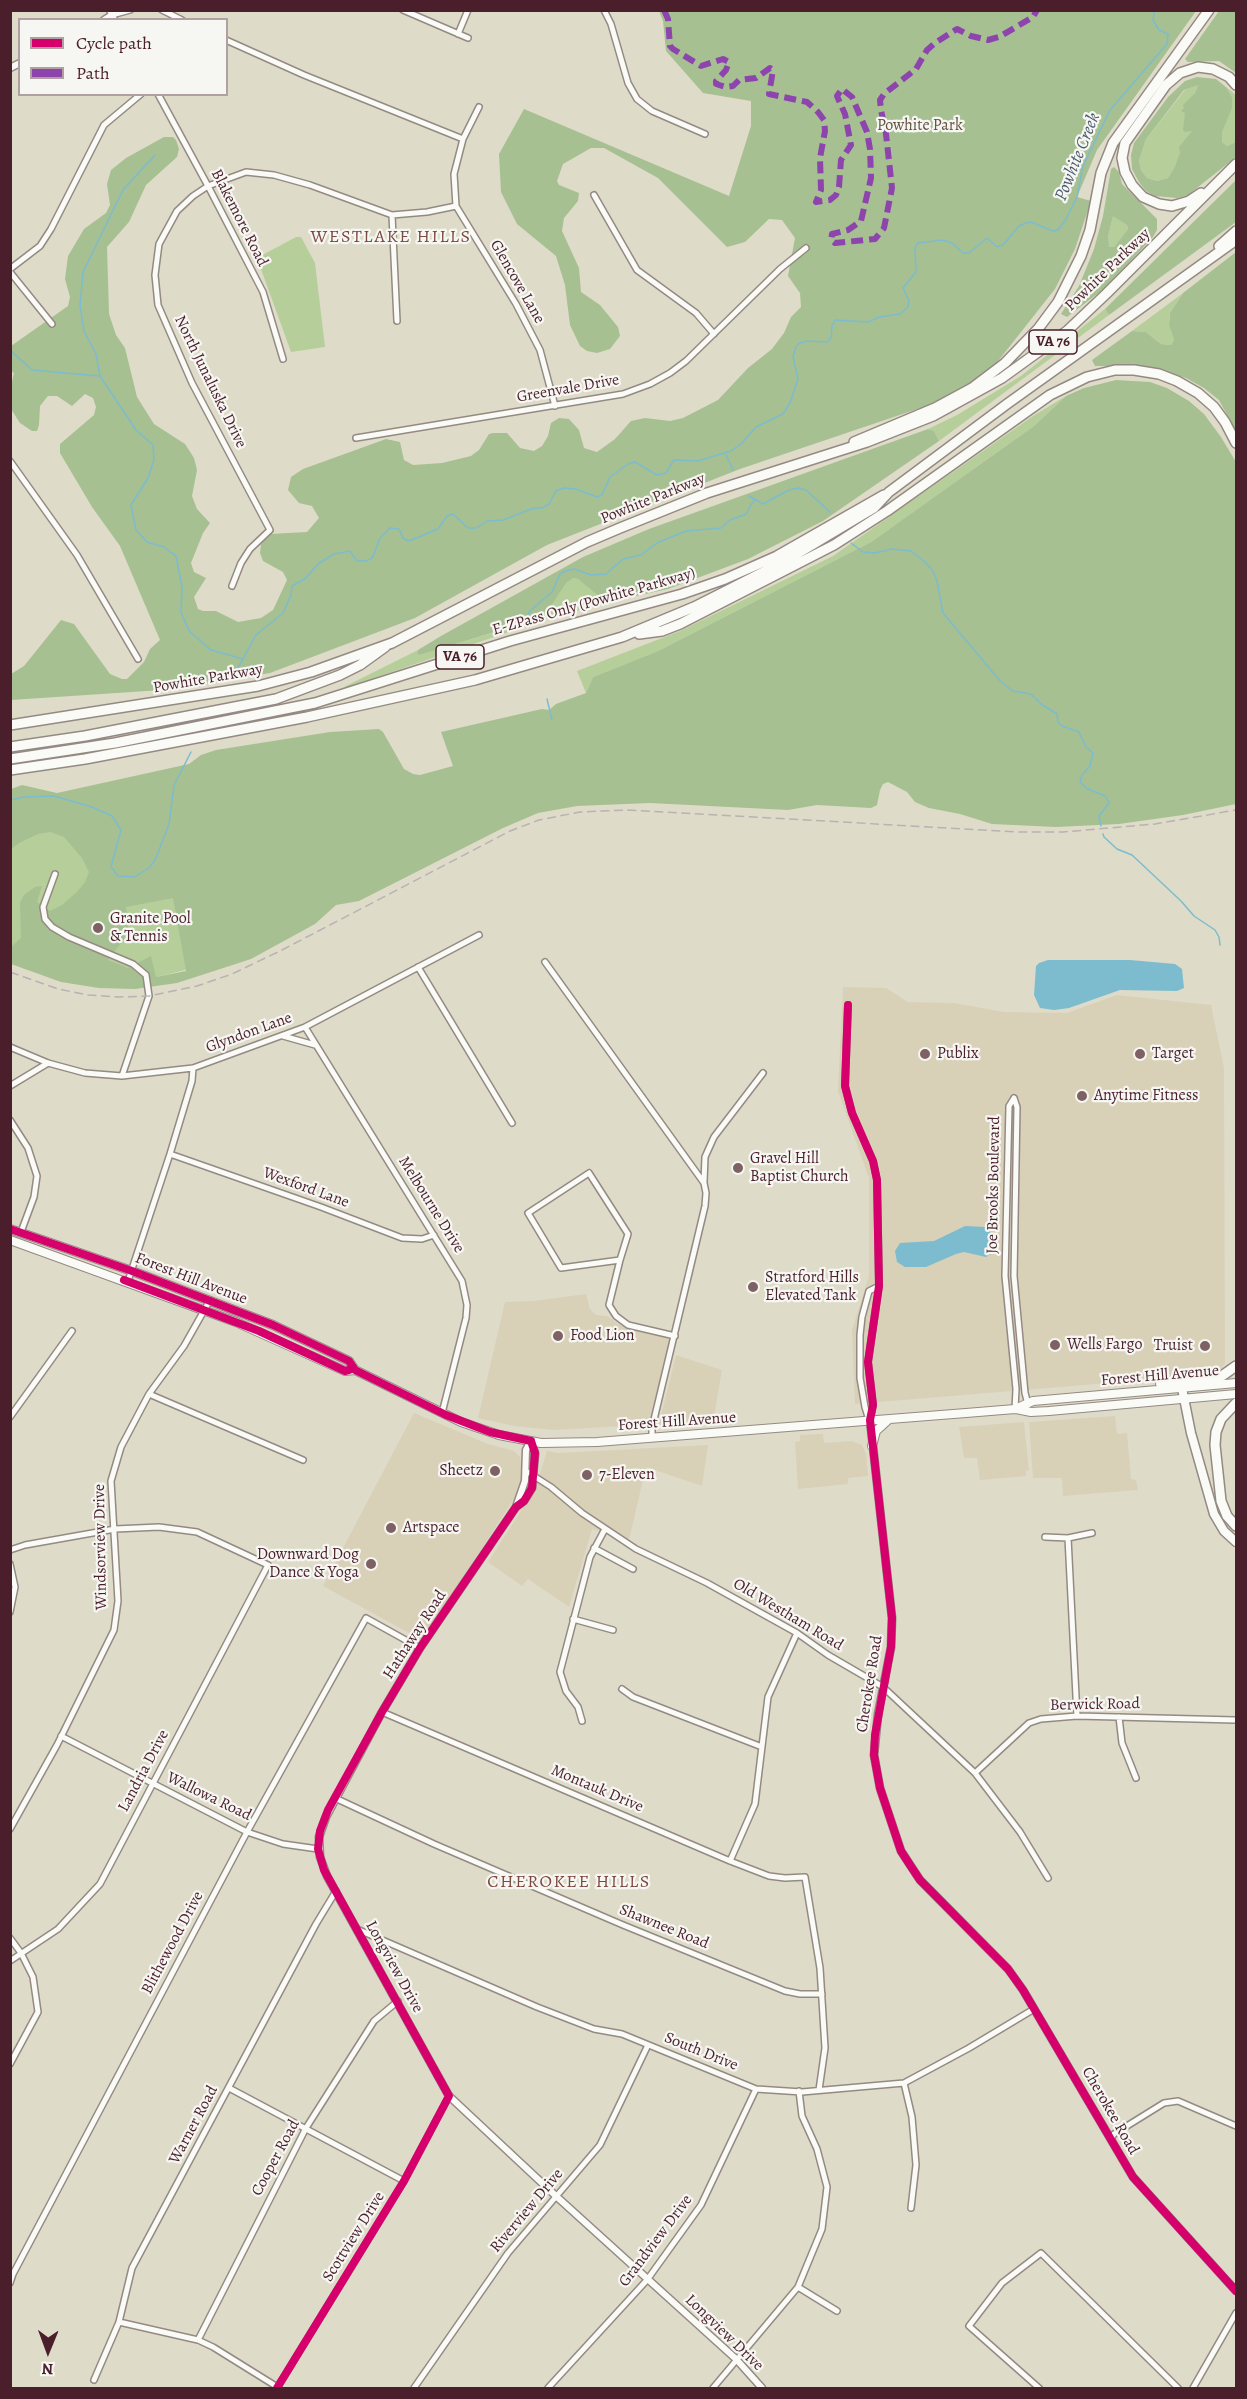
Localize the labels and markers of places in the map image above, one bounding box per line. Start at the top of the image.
place label: Granite Pool & Tennis [110,909,191,947]
marker: Granite Pool & Tennis [91,921,105,935]
place label: Publix [937,1044,979,1064]
place label: Target [1152,1044,1194,1064]
marker: Publix [918,1047,932,1061]
marker: Target [1133,1047,1147,1061]
place label: Anytime Fitness [1094,1086,1199,1106]
marker: Anytime Fitness [1075,1089,1089,1103]
place label: Gravel Hill Baptist Church [750,1149,849,1187]
marker: Gravel Hill Baptist Church [731,1161,745,1175]
place label: Stratford Hills Elevated Tank [765,1268,859,1306]
marker: Stratford Hills Elevated Tank [746,1280,760,1294]
place label: Food Lion [570,1326,635,1346]
marker: Food Lion [551,1329,565,1343]
place label: Wells Fargo [1067,1335,1142,1355]
place label: Truist [1154,1336,1193,1356]
marker: Wells Fargo [1048,1338,1062,1352]
marker: Truist [1198,1339,1212,1353]
place label: Sheetz [439,1461,483,1481]
marker: Sheetz [488,1464,502,1478]
place label: 7-Eleven [599,1465,655,1485]
marker: 7-Eleven [580,1468,594,1482]
place label: Artspace [403,1518,459,1538]
marker: Artspace [384,1521,398,1535]
place label: Downward Dog Dance & Yoga [257,1545,359,1583]
marker: Downward Dog Dance & Yoga [364,1557,378,1571]

